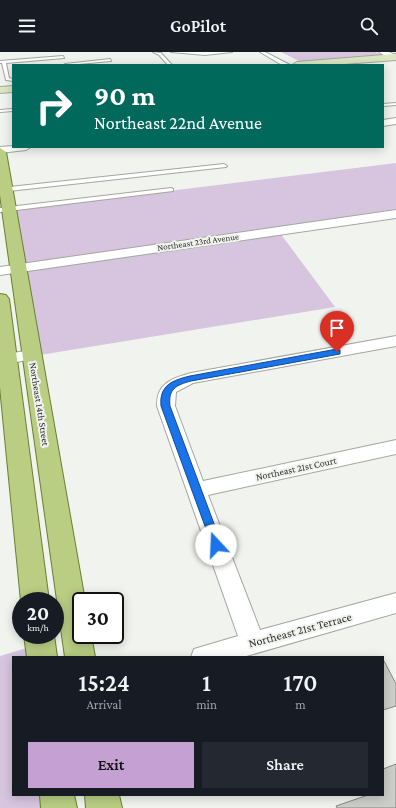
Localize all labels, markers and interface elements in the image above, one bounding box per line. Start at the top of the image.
icon: menu [16,15,38,37]
icon: search [358,15,380,37]
text: GoPilot [170,16,226,36]
icon: right [28,80,80,132]
text: 90 m [94,80,155,111]
text: Northeast 22nd Avenue [94,113,262,133]
street label: Northeast 23rd Avenue [157,231,239,253]
pin [320,311,354,352]
icon: arrive [326,317,348,339]
street label: Northeast 14th Street [27,362,52,447]
street label: Northeast 21st Court [255,454,338,482]
position arrow [195,524,237,566]
speed limit sign: 30 [72,592,124,644]
text: 20 [27,602,49,624]
street label: Northeast 21st Terrace [247,609,353,651]
text: km/h [27,622,49,633]
text: 15:24 [79,669,130,696]
text: 1 [202,669,211,696]
text: 170 [284,669,317,696]
text: Arrival [86,697,122,712]
text: min [196,697,217,712]
text: m [295,697,306,712]
button: Exit [28,742,194,788]
button: Share [202,742,368,788]

